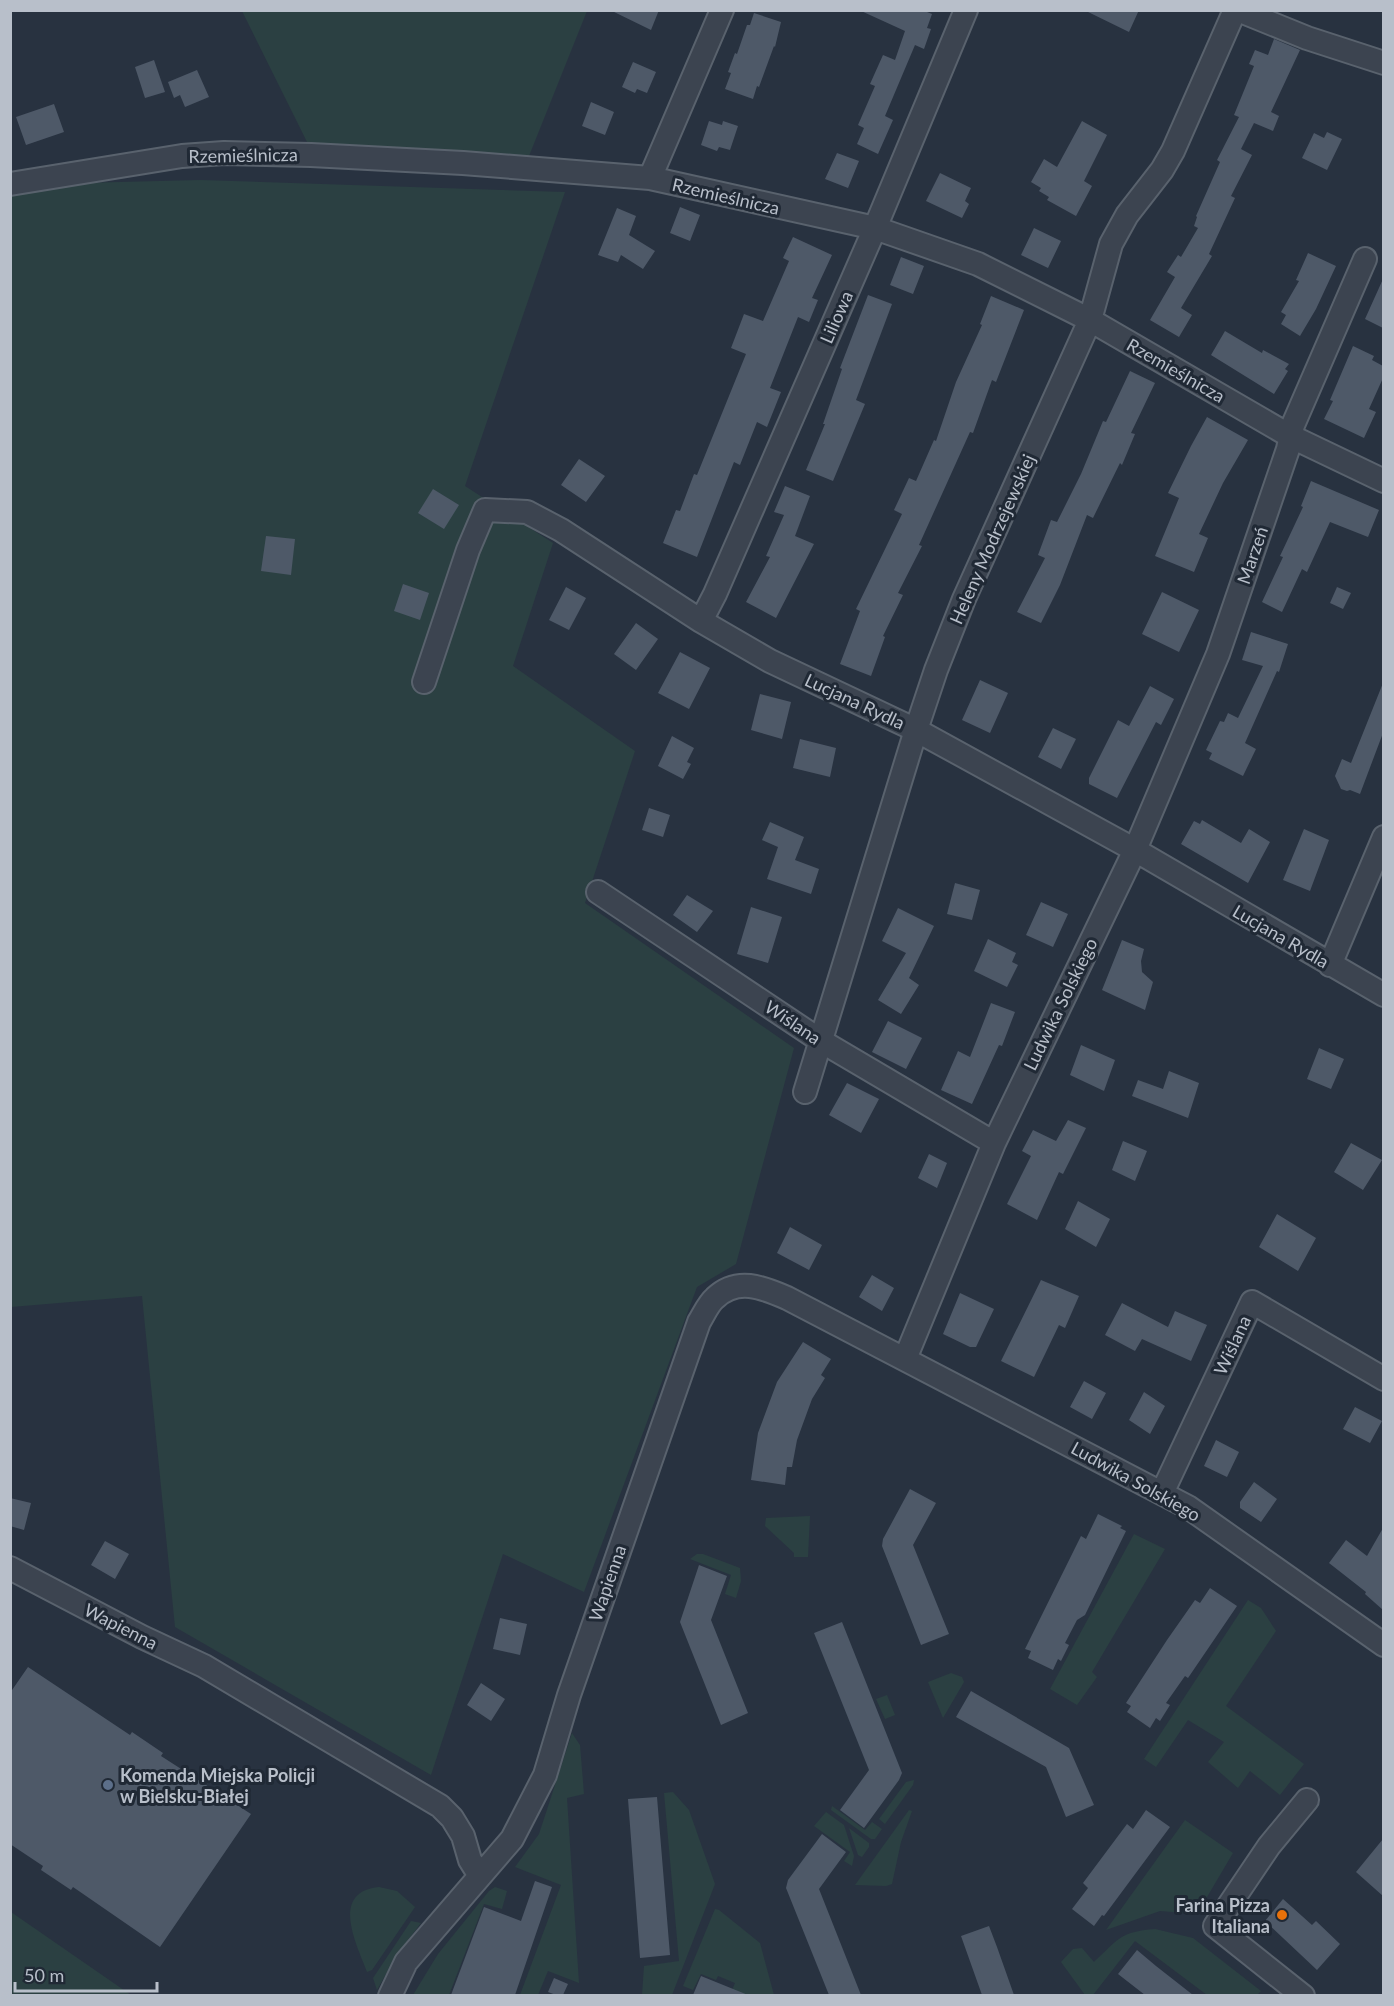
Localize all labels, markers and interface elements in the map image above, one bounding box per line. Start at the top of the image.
street label: Rzemieślnicza [188,143,298,167]
street label: Rzemieślnicza [670,173,782,219]
street label: Liliowa [815,287,857,347]
street label: Rzemieślnicza [1123,333,1229,407]
street label: Heleny Modrzejewskiej [945,451,1039,627]
street label: Marzeń [1232,523,1272,587]
street label: Lucjana Rydla [802,668,908,734]
street label: Lucjana Rydla [1229,900,1333,972]
street label: Ludwika Solskiego [1018,934,1102,1074]
street label: Wiślana [761,995,825,1049]
street label: Wiślana [1209,1312,1255,1378]
street label: Ludwika Solskiego [1068,1436,1204,1526]
street label: Wapienna [584,1542,630,1624]
street label: Wapienna [81,1598,161,1654]
place label: Komenda Miejska Policji w Bielsku-Białej [120,1764,315,1807]
marker: Komenda Miejska Policji w Bielsku-Białej [101,1778,115,1792]
place label: Farina Pizza Italiana [1176,1894,1270,1937]
marker: Farina Pizza Italiana [1275,1908,1289,1922]
scale bar [15,1955,158,1993]
text: 50 m [24,1964,64,1986]

